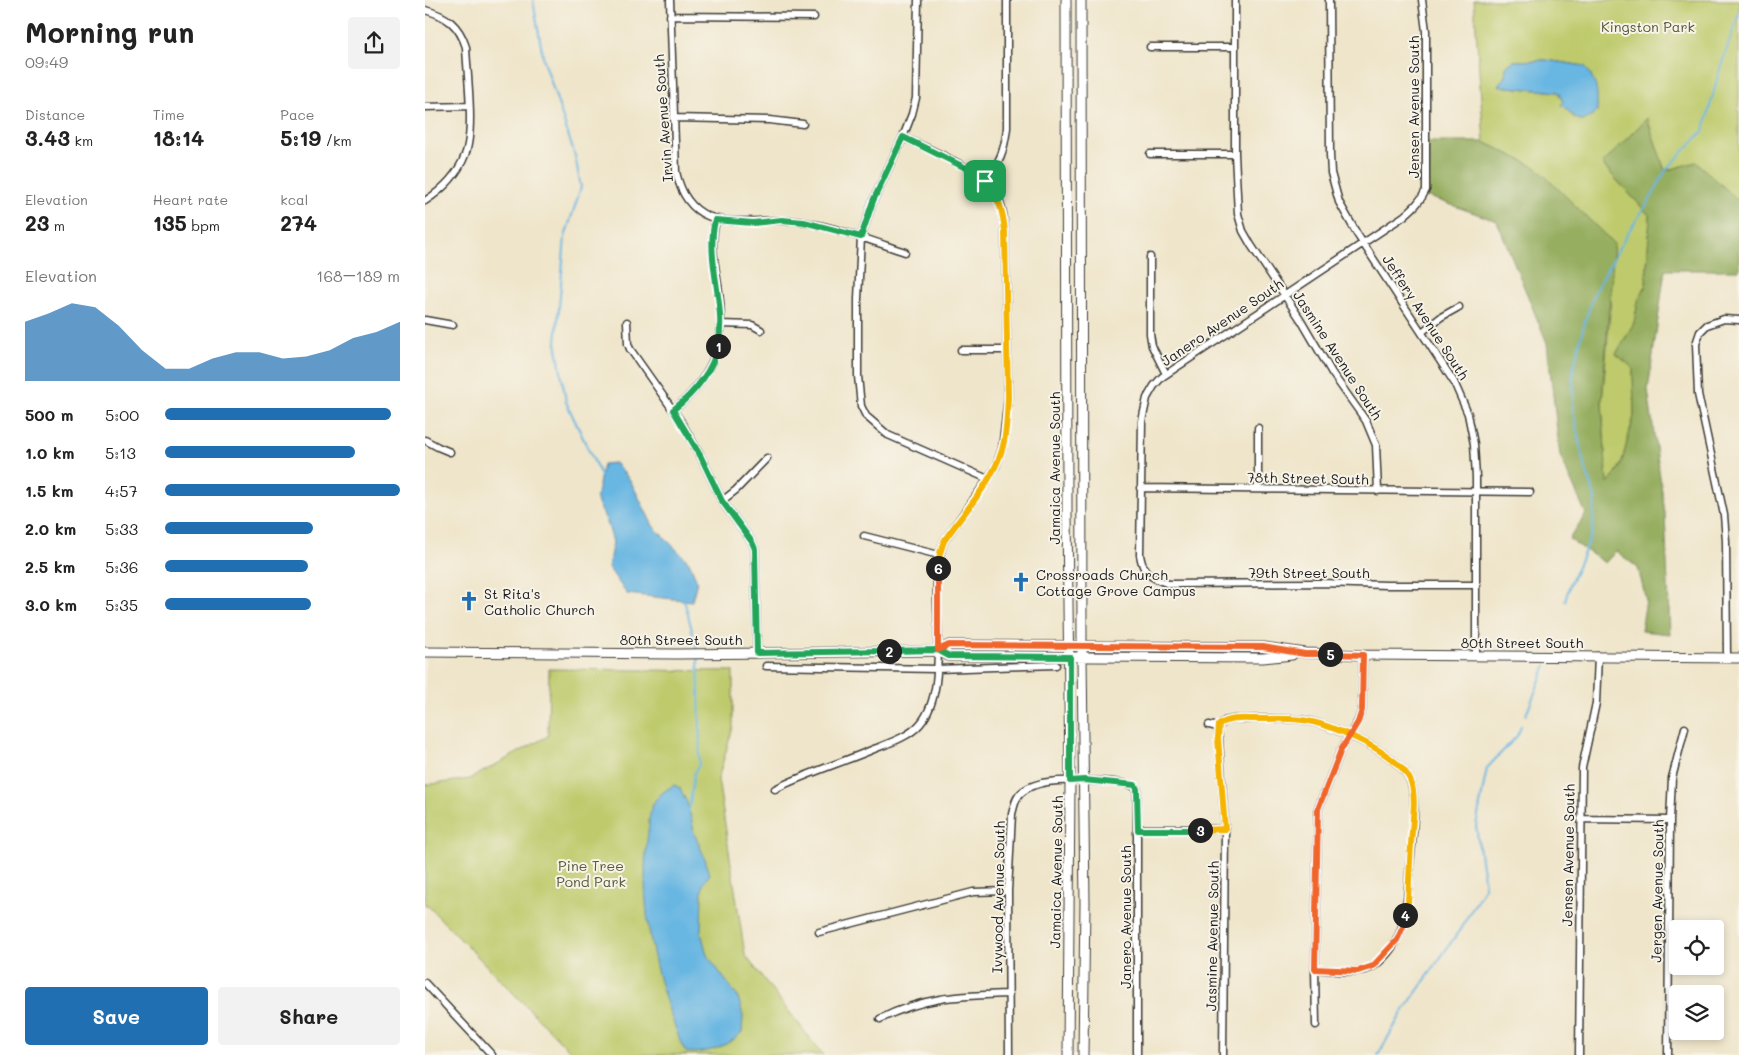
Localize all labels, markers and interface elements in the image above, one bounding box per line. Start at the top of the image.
text: Morning run [25,14,194,50]
button: share [348,17,400,69]
park label: Kingston Park [1601,17,1695,36]
street label: Jensen Avenue South [1404,36,1423,178]
text: 09:49 [25,51,68,72]
street label: Irvin Avenue South [649,53,677,182]
text: Distance [25,105,85,124]
text: Time [153,105,185,124]
text: Pace [280,105,315,124]
text: 3.43 [25,124,70,151]
text: 18:14 [153,124,204,151]
text: 5:19 [280,124,321,151]
text: km [70,131,93,150]
text: /km [321,131,352,150]
pin [964,160,1006,202]
icon: arrive [971,167,999,195]
text: Elevation [25,190,88,209]
text: Heart rate [153,190,228,209]
text: kcal [280,190,308,209]
text: 23 [25,209,49,236]
text: 135 [153,209,187,236]
text: 274 [280,209,317,236]
text: m [49,216,65,235]
text: bpm [187,216,220,235]
street label: Jeffery Avenue South [1378,251,1474,383]
text: Elevation [25,265,97,286]
text: 168–189 m [316,265,400,286]
street label: Janero Avenue South [1157,274,1287,370]
street label: Jasmine Avenue South [1289,287,1387,423]
pin: 1 [705,334,731,358]
text: 1 [715,337,722,356]
street label: Jamaica Avenue South [1045,391,1064,544]
text: 500 m [25,404,73,425]
text: 5:00 [105,404,139,425]
text: 1.0 km [25,442,74,463]
text: 5:13 [105,442,136,463]
street label: 78th Street South [1247,467,1369,489]
text: 1.5 km [25,480,73,501]
text: 4:57 [105,480,138,501]
text: 2.0 km [25,518,76,539]
text: 5:33 [105,518,138,539]
text: 2.5 km [25,556,75,577]
text: 5:36 [105,556,138,577]
pin: 6 [925,556,951,580]
text: 6 [934,559,943,578]
street label: 79th Street South [1248,563,1370,582]
place label: Crossroads Church Cottage Grove Campus [1036,565,1196,600]
church icon: Crossroads Church Cottage Grove Campus [1010,571,1032,593]
place label: St Rita's Catholic Church [484,584,594,619]
church icon: St Rita's Catholic Church [458,590,480,612]
text: 3.0 km [25,594,77,615]
text: 5:35 [105,594,138,615]
street label: 80th Street South [620,630,742,649]
street label: 80th Street South [1461,633,1583,652]
pin: 2 [877,638,901,664]
text: 2 [886,642,893,661]
pin: 5 [1317,642,1343,666]
text: 5 [1326,645,1335,664]
street label: Jensen Avenue South [1557,783,1579,926]
street label: Jamaica Avenue South [1045,795,1067,949]
pin: 3 [1187,818,1213,842]
street label: Jergen Avenue South [1646,819,1668,963]
street label: Ivywood Avenue South [987,821,1009,973]
text: 3 [1196,821,1205,840]
street label: Janero Avenue South [1116,845,1135,989]
park label: Pine Tree Pond Park [556,856,626,891]
street label: Jasmine Avenue South [1201,861,1223,1011]
pin: 4 [1393,902,1417,928]
text: 4 [1401,906,1410,925]
map controls [1669,920,1724,1040]
button: locate [1669,920,1724,975]
button: layers [1669,985,1724,1040]
button: Save [25,987,208,1045]
button: Share [218,987,400,1045]

